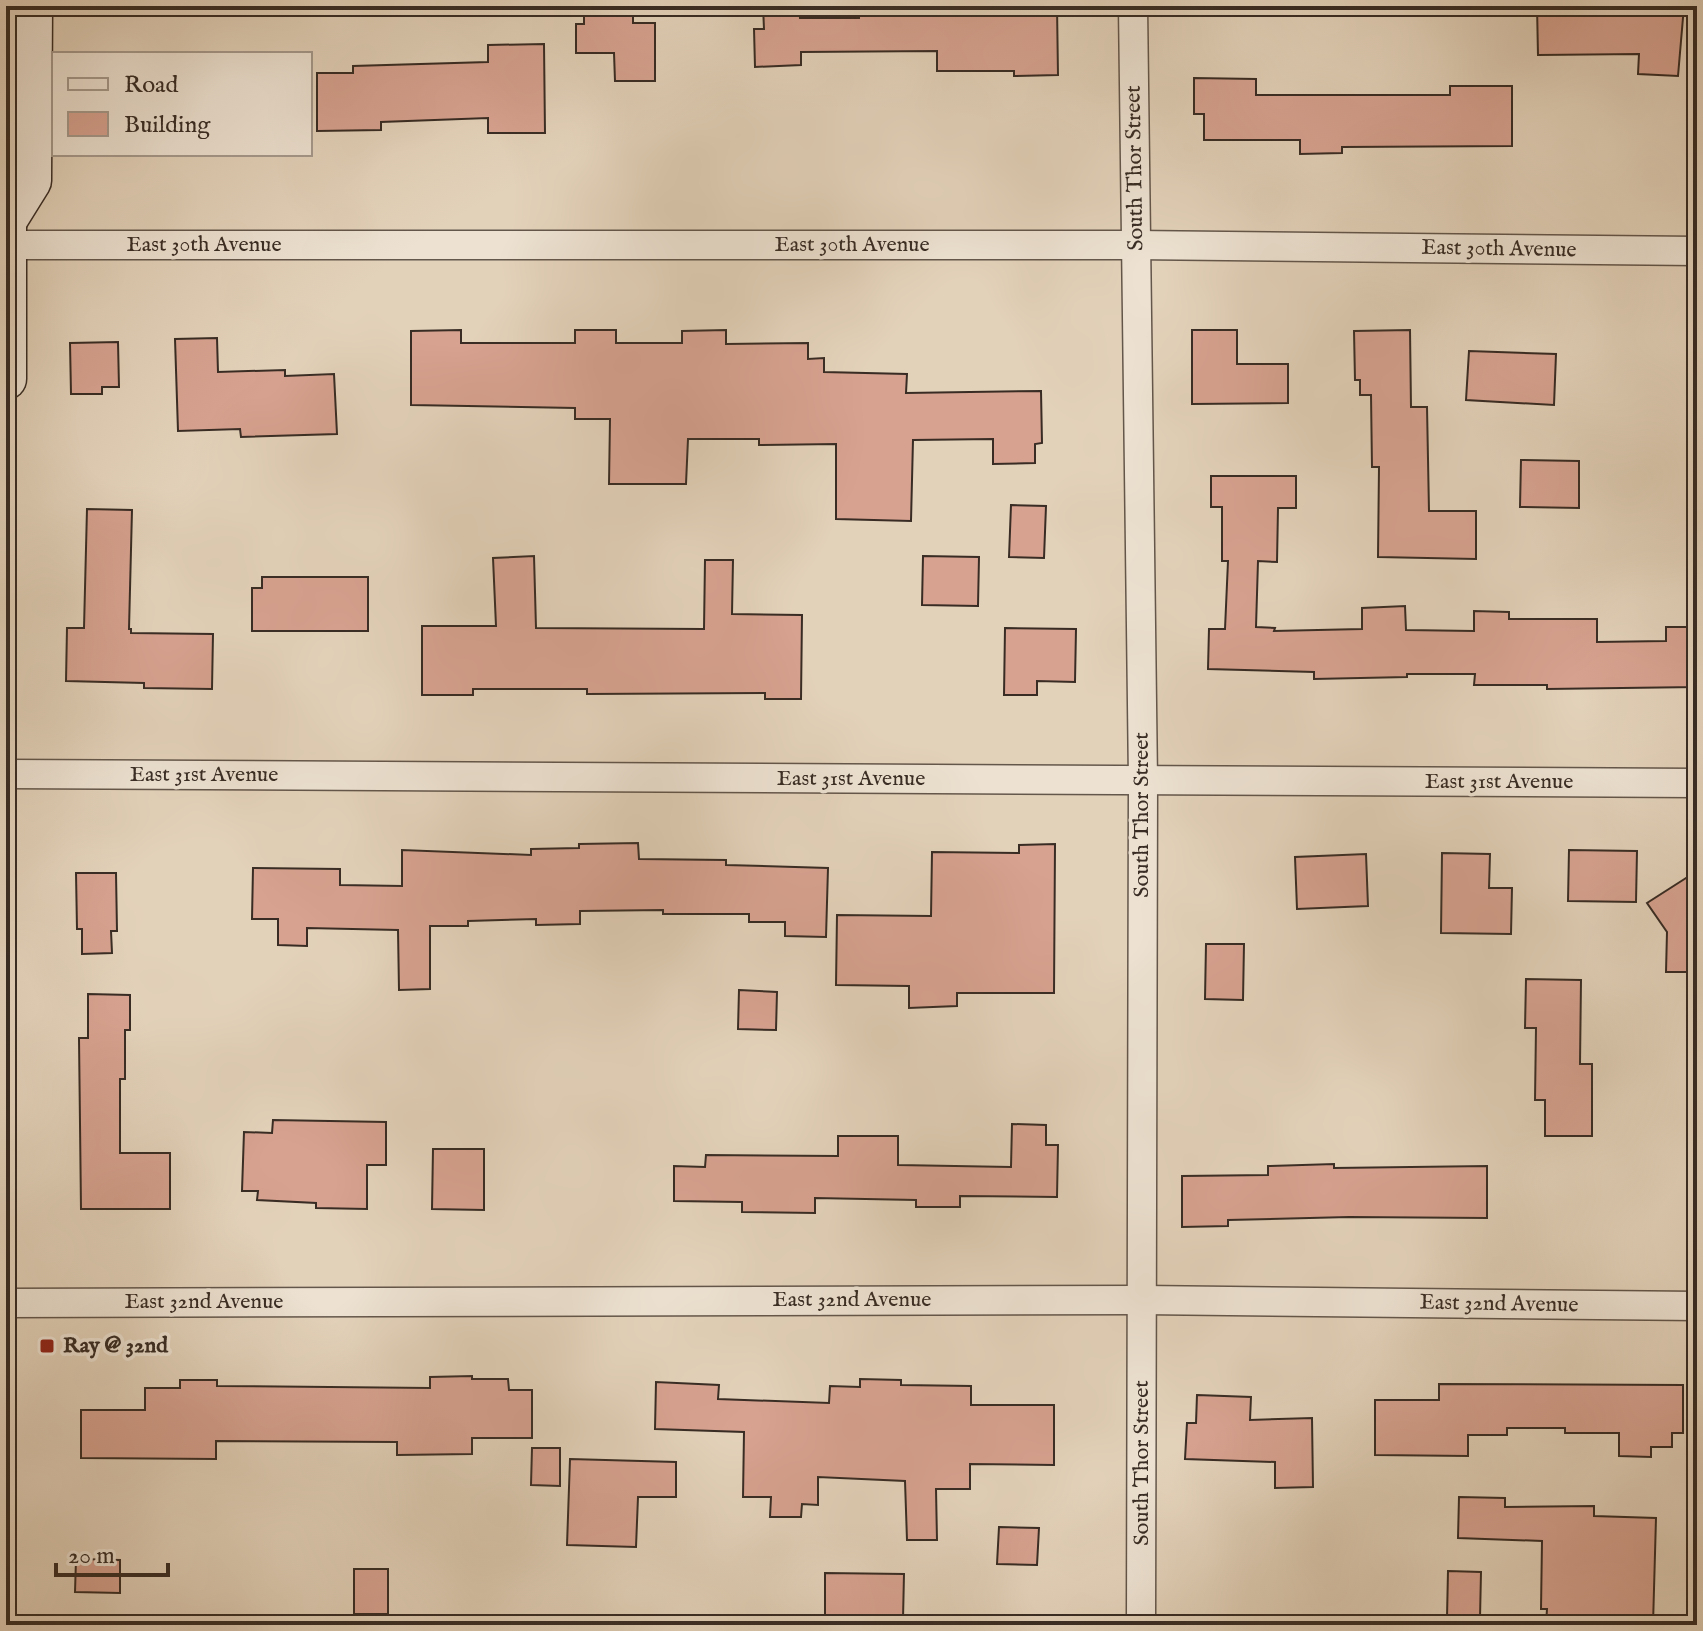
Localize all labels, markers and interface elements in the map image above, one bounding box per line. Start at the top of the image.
legend [52,52,312,156]
text: Road [124,70,178,101]
street label: South Thor Street [1120,85,1150,251]
text: Building [124,110,211,141]
street label: East 30th Avenue [126,231,282,259]
street label: East 30th Avenue [774,231,930,259]
street label: East 30th Avenue [1421,234,1577,264]
street label: South Thor Street [1128,732,1156,898]
street label: East 31st Avenue [130,761,278,789]
street label: East 31st Avenue [777,765,925,793]
street label: East 31st Avenue [1425,768,1573,796]
street label: East 32nd Avenue [773,1286,931,1314]
street label: East 32nd Avenue [125,1288,283,1316]
street label: East 32nd Avenue [1419,1289,1579,1319]
place label: Ray @ 32nd [63,1332,169,1360]
marker: Ray @ 32nd [38,1337,56,1355]
street label: South Thor Street [1128,1380,1156,1546]
scale bar [56,1527,168,1577]
text: 20 m [68,1541,115,1572]

